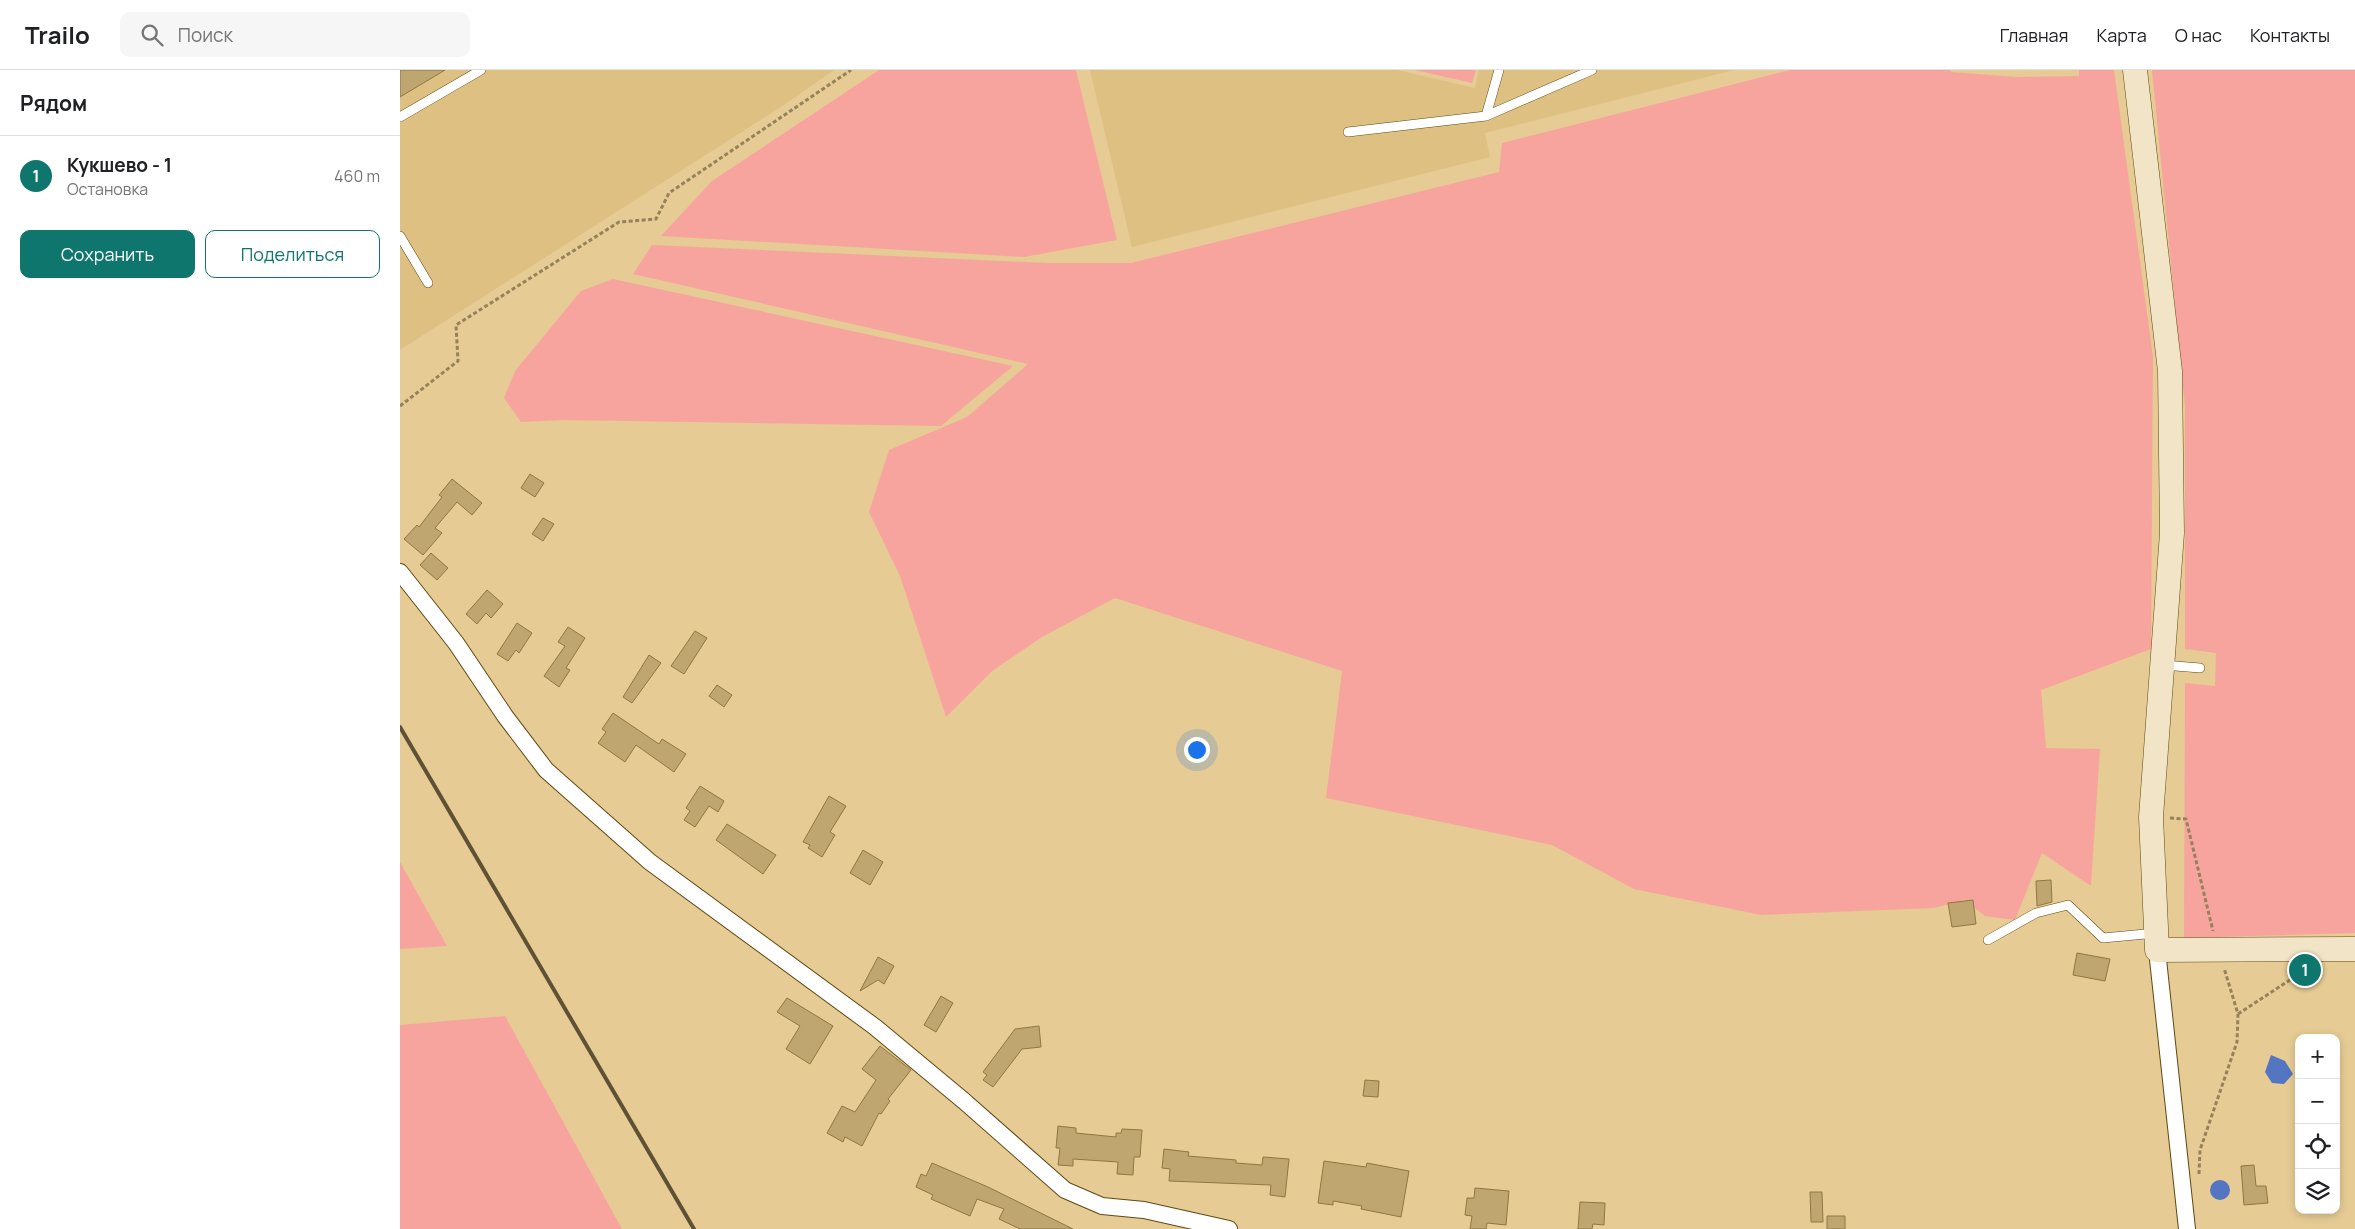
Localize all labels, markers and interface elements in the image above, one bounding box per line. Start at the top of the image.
search box [120,12,470,57]
text: Trailo [25,18,90,51]
icon: search [138,21,166,49]
text: Поиск [178,22,233,48]
text: Главная [2000,23,2069,47]
text: Карта [2097,23,2147,47]
text: О нас [2175,23,2222,47]
text: Контакты [2250,23,2330,47]
text: Рядом [20,89,87,117]
text: Кукшево - 1 [67,152,172,178]
text: 1 [32,165,40,187]
text: 460 m [334,165,380,187]
text: Остановка [67,178,148,200]
button: Сохранить [20,230,195,278]
button: Поделиться [205,230,380,278]
your location [1184,737,1210,763]
pin: 1 [2289,951,2321,989]
map controls [2295,1034,2340,1214]
button: + [2295,1034,2340,1079]
button: − [2295,1079,2340,1124]
button: locate [2295,1124,2340,1169]
button: layers [2295,1169,2340,1214]

